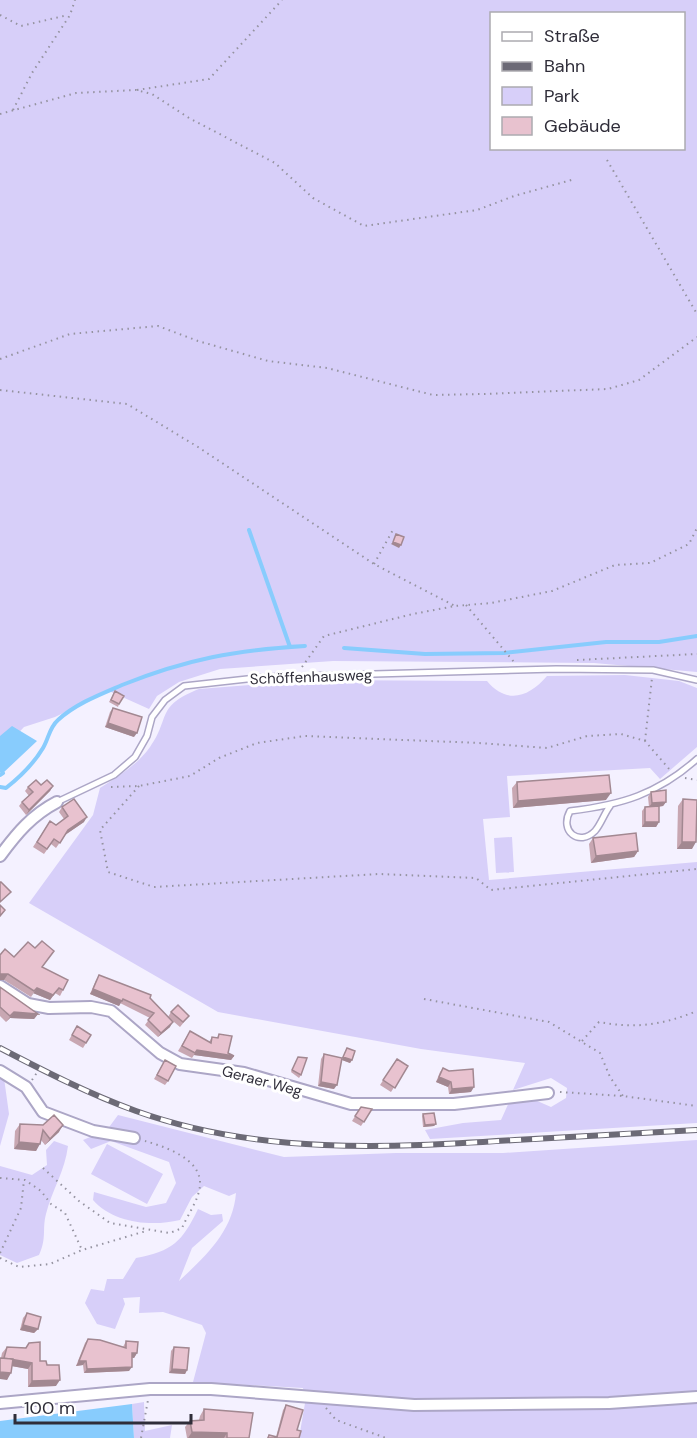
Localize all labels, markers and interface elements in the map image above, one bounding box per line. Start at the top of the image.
legend [490,12,685,150]
text: Straße [544,24,600,48]
text: Bahn [544,54,585,78]
text: Park [544,84,580,108]
text: Gebäude [544,114,621,138]
street label: Schöffenhausweg [249,665,373,689]
street label: Geraer Weg [220,1061,304,1101]
scale bar [15,1387,190,1425]
text: 100 m [24,1396,75,1420]

